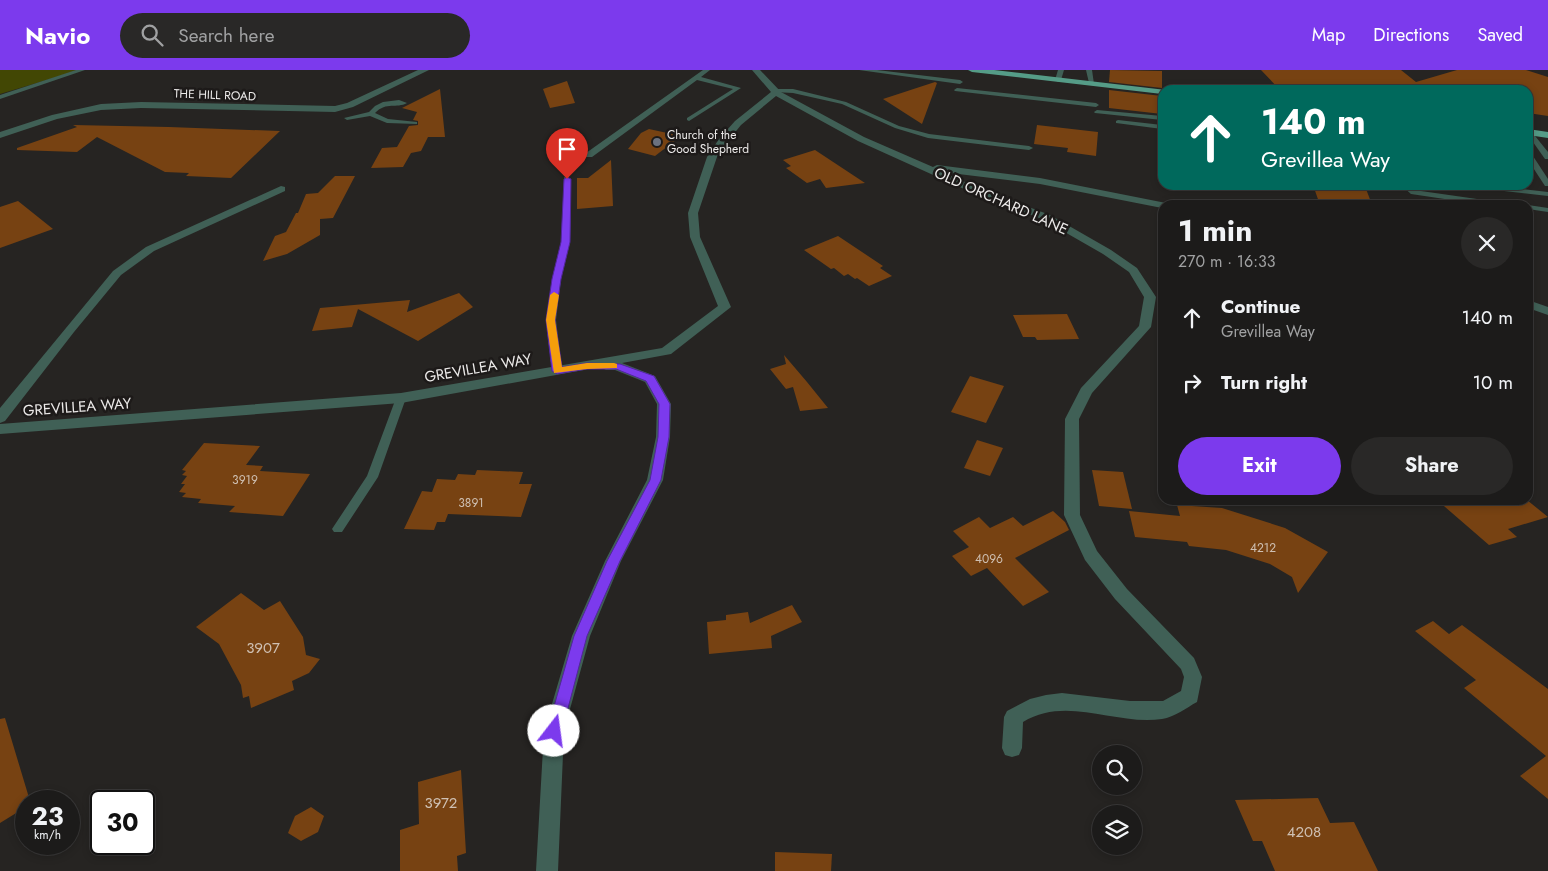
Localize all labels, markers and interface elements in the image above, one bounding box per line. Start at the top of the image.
search box [120,13,470,58]
text: Navio [25,18,90,53]
icon: search [138,21,166,49]
text: Search here [178,22,274,49]
text: Map [1312,22,1345,48]
text: Directions [1373,22,1449,48]
text: Saved [1477,22,1523,48]
street label: THE HILL ROAD [174,85,256,105]
text: 140 m [1261,97,1366,147]
icon: ahead [1178,105,1243,170]
place label: Church of the Good Shepherd [667,126,749,158]
pin [546,128,588,179]
icon: arrive [553,135,581,163]
marker: Church of the Good Shepherd [651,136,663,148]
text: Grevillea Way [1261,143,1390,175]
street label: OLD ORCHARD LANE [931,162,1071,240]
text: 1 min [1178,209,1252,252]
button: close [1461,217,1513,269]
text: 270 m · 16:33 [1178,250,1275,273]
text: Continue [1221,293,1300,320]
icon: ahead [1178,304,1206,332]
text: 140 m [1461,304,1513,331]
text: Grevillea Way [1221,320,1315,343]
street label: GREVILLEA WAY [423,348,534,388]
icon: right [1178,369,1206,397]
text: Turn right [1221,369,1307,396]
text: 10 m [1473,369,1513,396]
street label: GREVILLEA WAY [22,392,133,422]
button: Exit [1178,437,1341,495]
button: Share [1351,437,1513,495]
house number: 3919 [232,471,258,489]
house number: 3891 [458,494,484,512]
house number: 4212 [1250,539,1276,557]
house number: 4096 [975,550,1003,568]
house number: 3907 [246,637,280,659]
position arrow [527,704,579,756]
map controls [1092,745,1142,855]
button: search [1092,745,1142,795]
speed limit sign: 30 [90,790,155,855]
house number: 3972 [425,792,457,814]
text: 23 [32,798,63,834]
button: layers [1092,805,1142,855]
house number: 4208 [1287,821,1321,843]
text: km/h [34,826,61,844]

